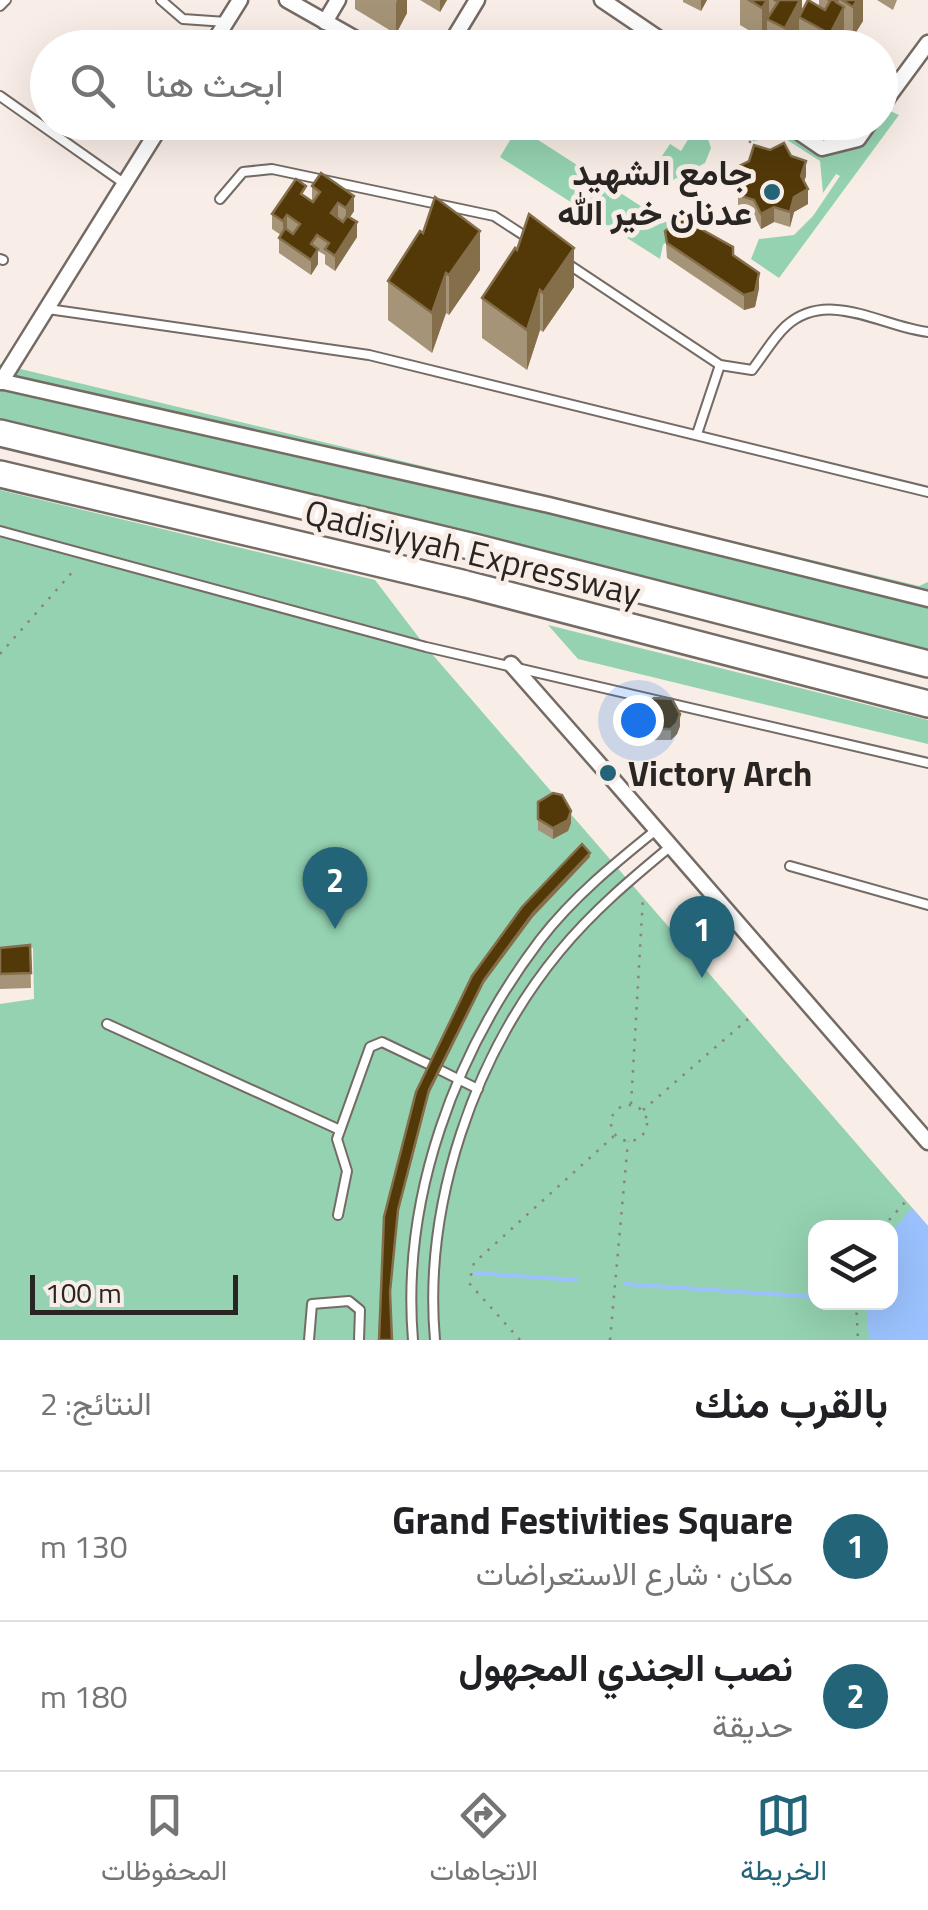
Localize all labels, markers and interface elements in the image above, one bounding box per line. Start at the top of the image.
search box [30,30,898,140]
text: ابحث هنا [145,54,284,112]
icon: search [65,58,120,113]
place label: جامع الشهيد عدنان خير الله [557,145,752,239]
marker: جامع الشهيد عدنان خير الله [761,181,783,203]
street label: Qadisiyyah Expressway [299,484,647,620]
your location [613,695,664,746]
place label: Victory Arch [628,746,812,800]
marker: Victory Arch [597,762,619,784]
pin: 2 [302,846,368,929]
pin: 1 [670,896,734,978]
map controls [808,1220,898,1310]
button: layers [808,1220,898,1310]
scale bar [30,1270,238,1314]
text: 100 m [45,1271,122,1314]
text: بالقرب منك [694,1370,888,1434]
text: النتائج: 2 [40,1379,152,1427]
text: Grand Festivities Square [392,1491,793,1549]
text: 130 m [40,1522,128,1570]
text: 1 [847,1522,864,1570]
text: مكان · شارع الاستعراضات [476,1549,793,1597]
text: نصب الجندي المجهول [458,1638,793,1696]
text: 180 m [40,1672,128,1720]
text: 2 [847,1672,864,1720]
text: حديقة [712,1701,793,1749]
tab: المحفوظات [101,1788,227,1895]
tab: الاتجاهات [429,1788,538,1895]
tab: الخريطة [740,1788,827,1895]

